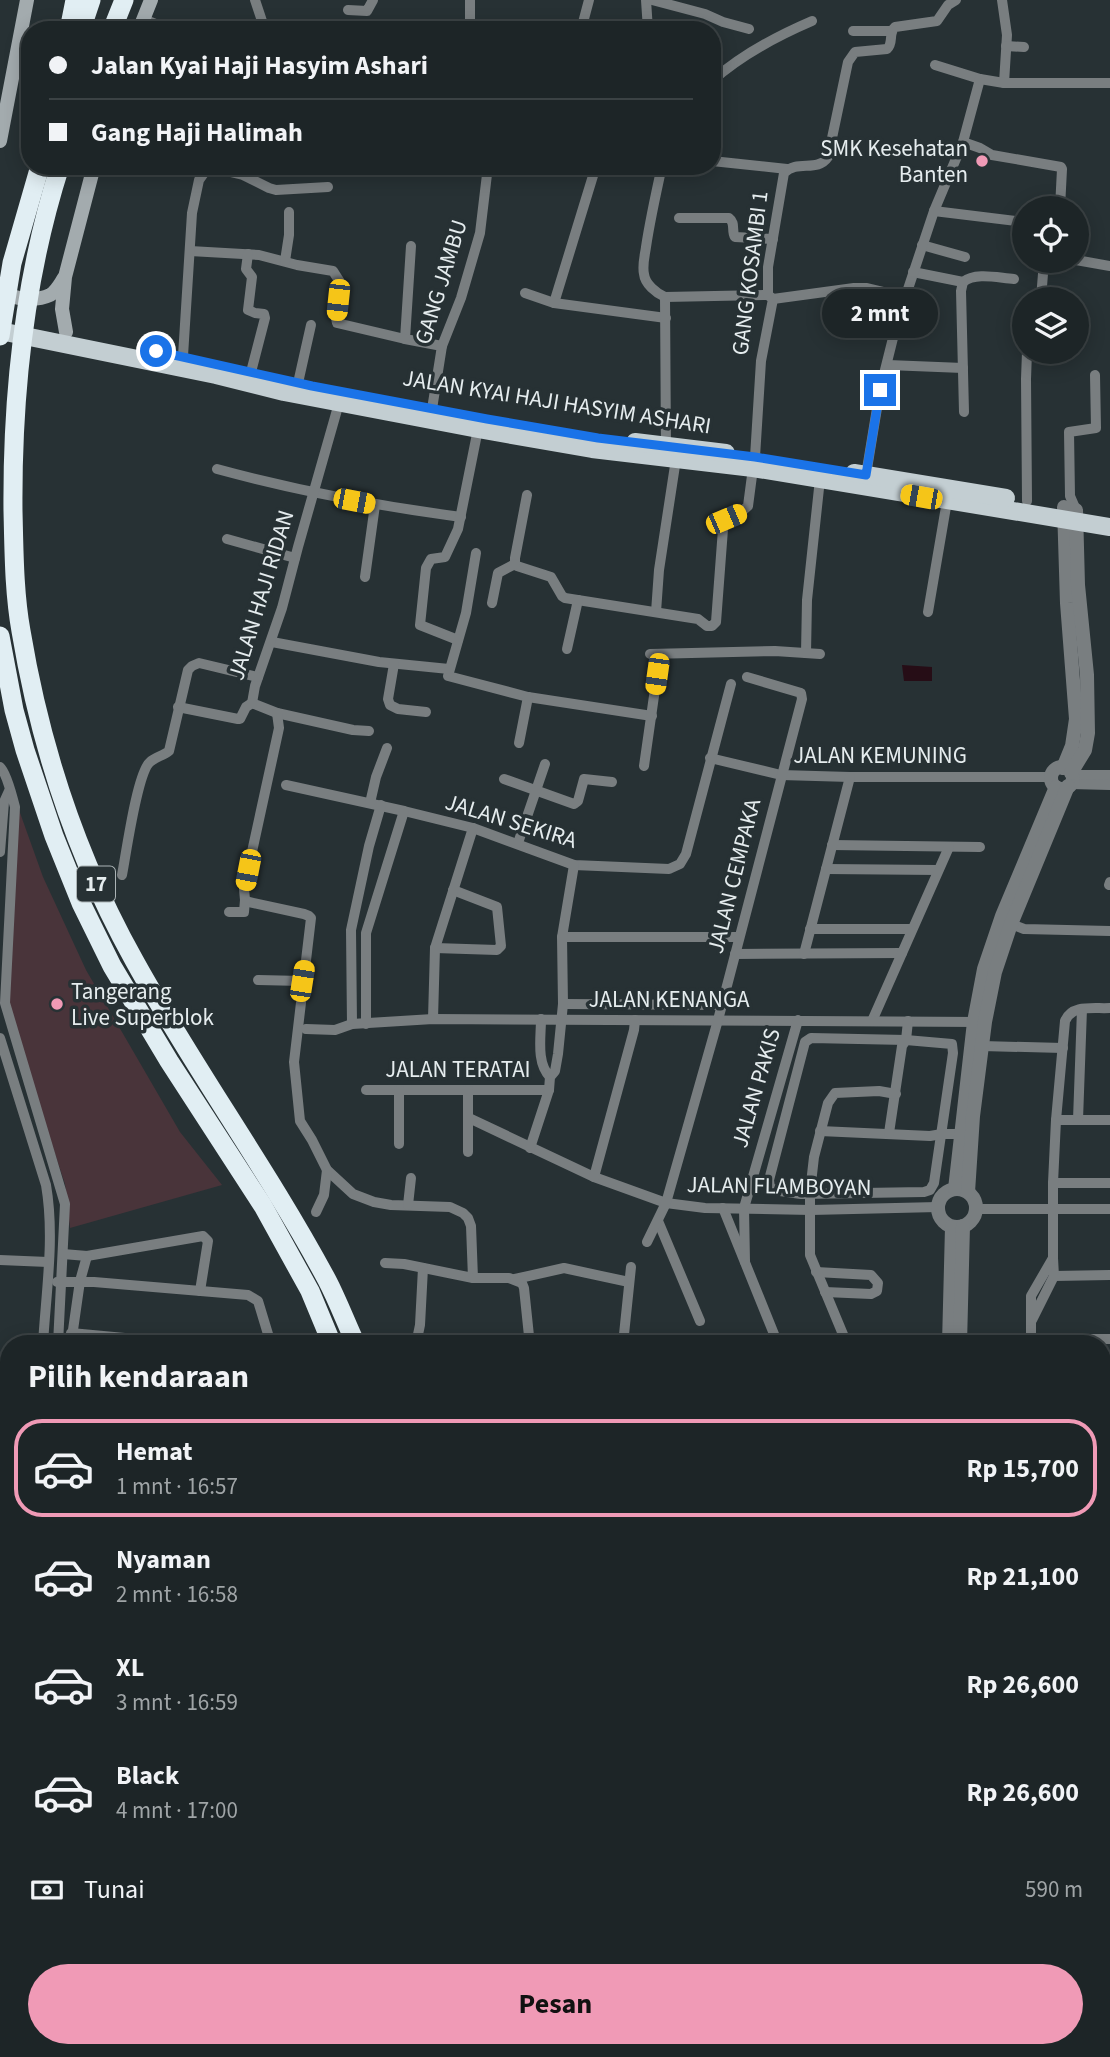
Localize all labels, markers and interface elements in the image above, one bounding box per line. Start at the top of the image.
text: Jalan Kyai Haji Hasyim Ashari [91,47,428,84]
text: Gang Haji Halimah [91,114,303,151]
place label: SMK Kesehatan Banten [820,132,968,191]
marker: SMK Kesehatan Banten [974,153,990,169]
street label: GANG KOSAMBI 1 [724,189,776,357]
map controls [1012,196,1089,364]
button: locate [1012,196,1089,273]
street label: GANG JAMBU [406,216,476,348]
car [326,278,351,322]
button: layers [1012,287,1089,364]
callout: 2 mnt [822,288,938,338]
text: 2 mnt [851,297,909,330]
route start [140,335,172,367]
street label: JALAN KYAI HAJI HASYIM ASHARI [400,361,714,443]
route end [864,374,896,406]
car [899,483,944,511]
car [332,487,377,515]
car [703,501,750,537]
street label: JALAN HAJI RIDAN [219,506,303,684]
car [644,652,671,696]
street label: JALAN KEMUNING [793,739,967,772]
street label: JALAN SEKIRA [441,785,581,857]
street label: JALAN CEMPAKA [699,795,769,957]
car [234,847,263,893]
road number: 17 [77,866,115,902]
car [289,959,316,1003]
place label: Tangerang Live Superblok [71,975,214,1034]
street label: JALAN KENANGA [589,983,750,1016]
marker: Tangerang Live Superblok [49,996,65,1012]
street label: JALAN PAKIS [723,1024,789,1152]
street label: JALAN TERATAI [385,1053,531,1086]
street label: JALAN FLAMBOYAN [686,1168,872,1204]
text: Pilih kendaraan [28,1354,249,1400]
text: Hemat [116,1433,192,1470]
icon: car [32,1437,95,1500]
text: Rp 15,700 [967,1450,1079,1487]
text: 1 mnt · 16:57 [116,1470,238,1503]
text: Nyaman [116,1541,211,1578]
icon: car [32,1545,95,1608]
text: Rp 21,100 [967,1558,1079,1595]
text: 2 mnt · 16:58 [116,1578,238,1611]
text: XL [116,1649,144,1686]
icon: car [32,1653,95,1716]
text: Rp 26,600 [967,1666,1079,1703]
text: 3 mnt · 16:59 [116,1686,238,1719]
text: Black [116,1757,179,1794]
icon: car [32,1761,95,1824]
text: Rp 26,600 [967,1774,1079,1811]
text: 4 mnt · 17:00 [116,1794,238,1827]
icon: cash [28,1871,66,1909]
text: Tunai [84,1871,145,1908]
text: 590 m [1025,1873,1083,1906]
button: Pesan [28,1964,1083,2044]

